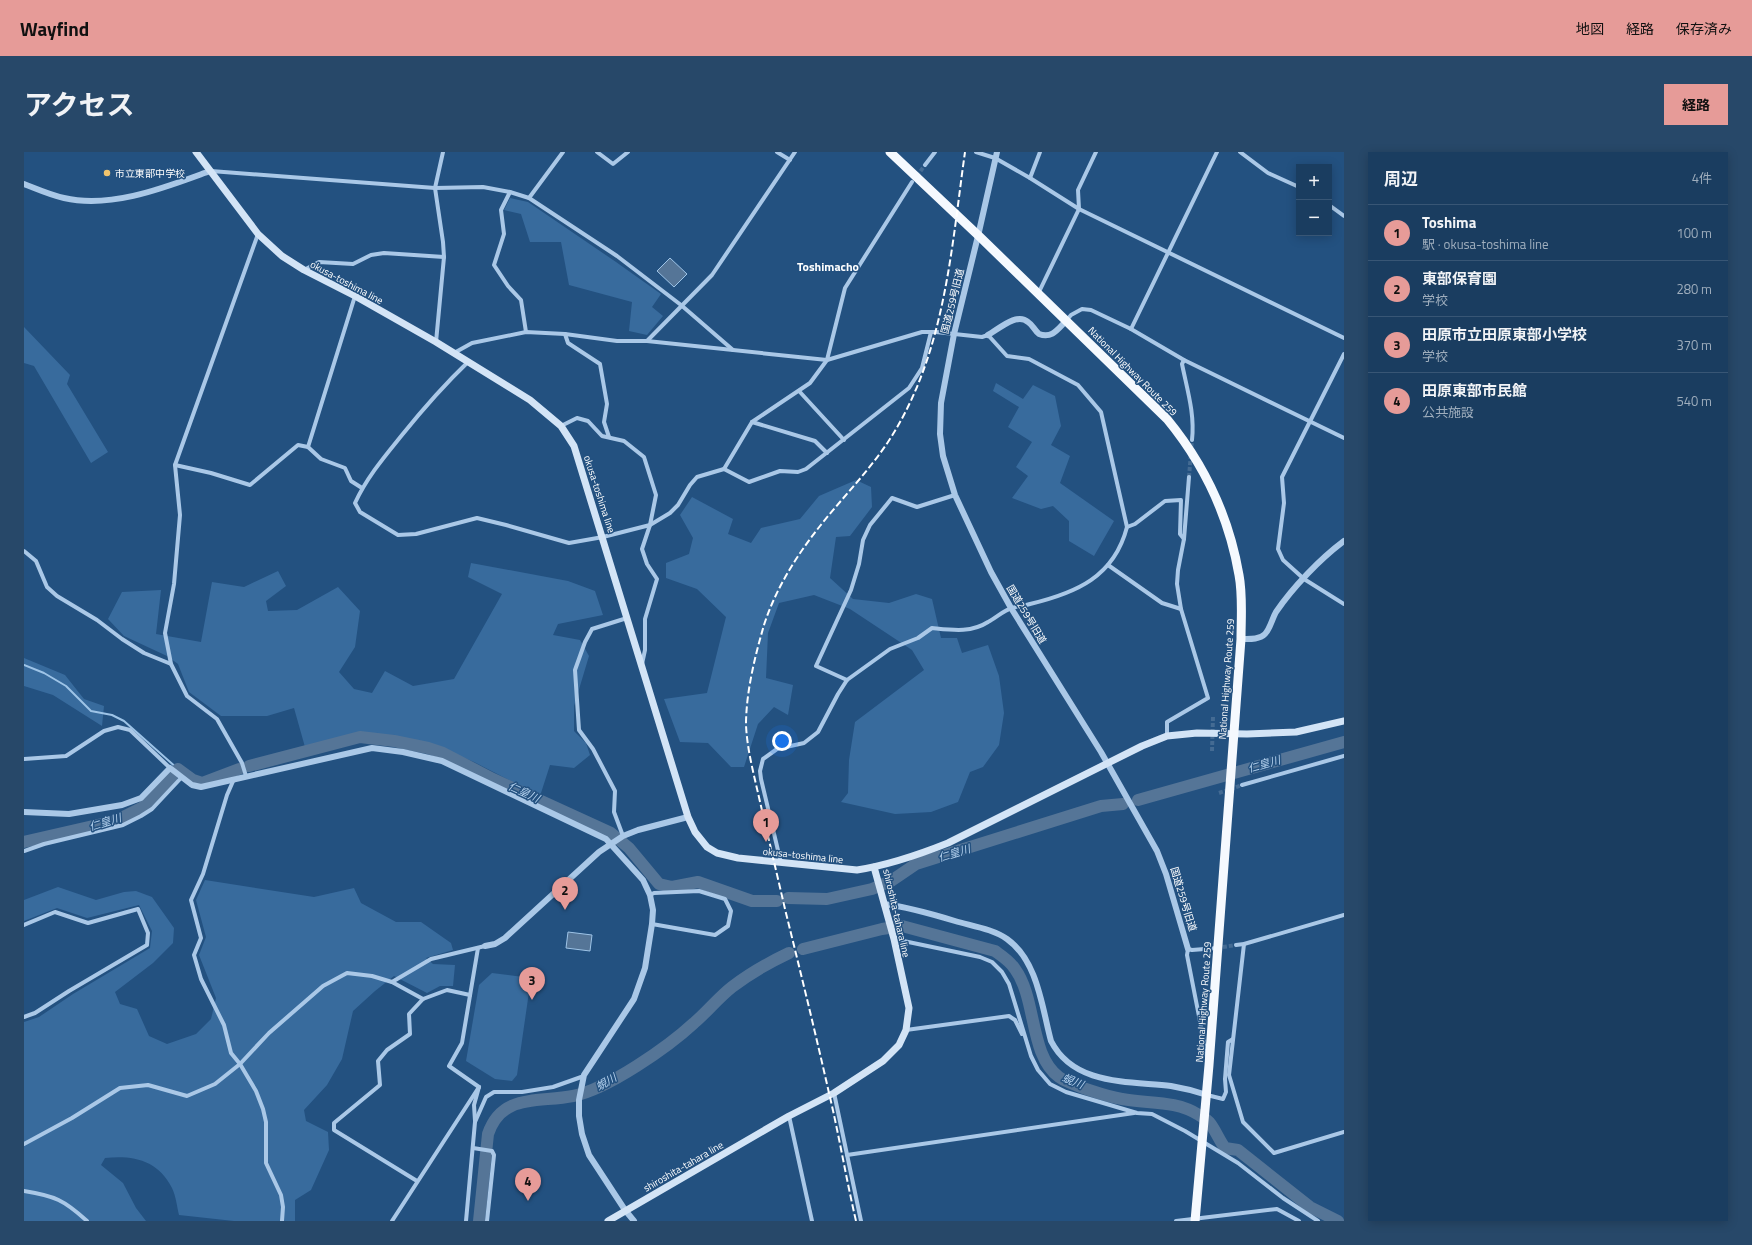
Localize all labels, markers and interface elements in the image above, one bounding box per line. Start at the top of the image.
text: Wayfind [20,14,89,43]
text: 地図 [1576,18,1604,39]
text: 経路 [1626,18,1654,39]
text: 保存済み [1676,18,1732,39]
text: アクセス [24,83,135,126]
button: 経路 [1664,84,1728,125]
map controls [1296,164,1332,236]
button: + [1296,164,1332,200]
place label: 市立東部中学校 [115,166,185,181]
text: 周辺 [1384,166,1418,192]
marker: 市立東部中学校 [102,168,112,178]
text: 4件 [1692,168,1712,188]
button: − [1296,200,1332,236]
text: Toshima [1422,211,1476,234]
text: 1 [1393,223,1401,243]
text: 100 m [1676,223,1712,243]
text: 駅 · okusa-toshima line [1422,234,1549,254]
street label: okusa-toshima line [308,257,386,308]
district label: Toshimacho [797,257,859,276]
street label: 国道259号旧道 [937,267,968,335]
text: 東部保育園 [1422,267,1497,290]
text: 2 [1393,279,1401,299]
text: 280 m [1676,279,1712,299]
text: 学校 [1422,290,1448,310]
street label: National Highway Route 259 [1085,323,1181,420]
text: 田原市立田原東部小学校 [1422,323,1587,346]
text: 3 [1393,335,1401,355]
text: 370 m [1676,335,1712,355]
text: 学校 [1422,346,1448,366]
text: 田原東部市民館 [1422,379,1527,402]
text: 4 [1393,391,1401,411]
text: 540 m [1676,391,1712,411]
text: 公共施設 [1422,402,1474,422]
street label: okusa-toshima line [580,453,619,535]
street label: 国道259号旧道 [1003,582,1050,647]
street label: National Highway Route 259 [1215,618,1238,740]
your location [772,731,792,751]
water label: 仁皇川 [1246,751,1283,776]
water label: 仁皇川 [506,778,543,807]
water label: 仁皇川 [87,809,124,834]
pin: 1 [753,809,779,842]
water label: 仁皇川 [936,840,973,865]
street label: okusa-toshima line [762,844,844,867]
street label: 国道259号旧道 [1167,865,1200,933]
street label: shiroshita-tahara line [879,867,914,959]
pin: 2 [552,877,578,910]
street label: National Highway Route 259 [1192,941,1215,1063]
pin: 3 [519,967,545,1000]
water label: 蜆川 [592,1069,620,1095]
water label: 蜆川 [1060,1070,1087,1093]
street label: shiroshita-tahara line [640,1137,726,1196]
pin: 4 [515,1168,541,1201]

